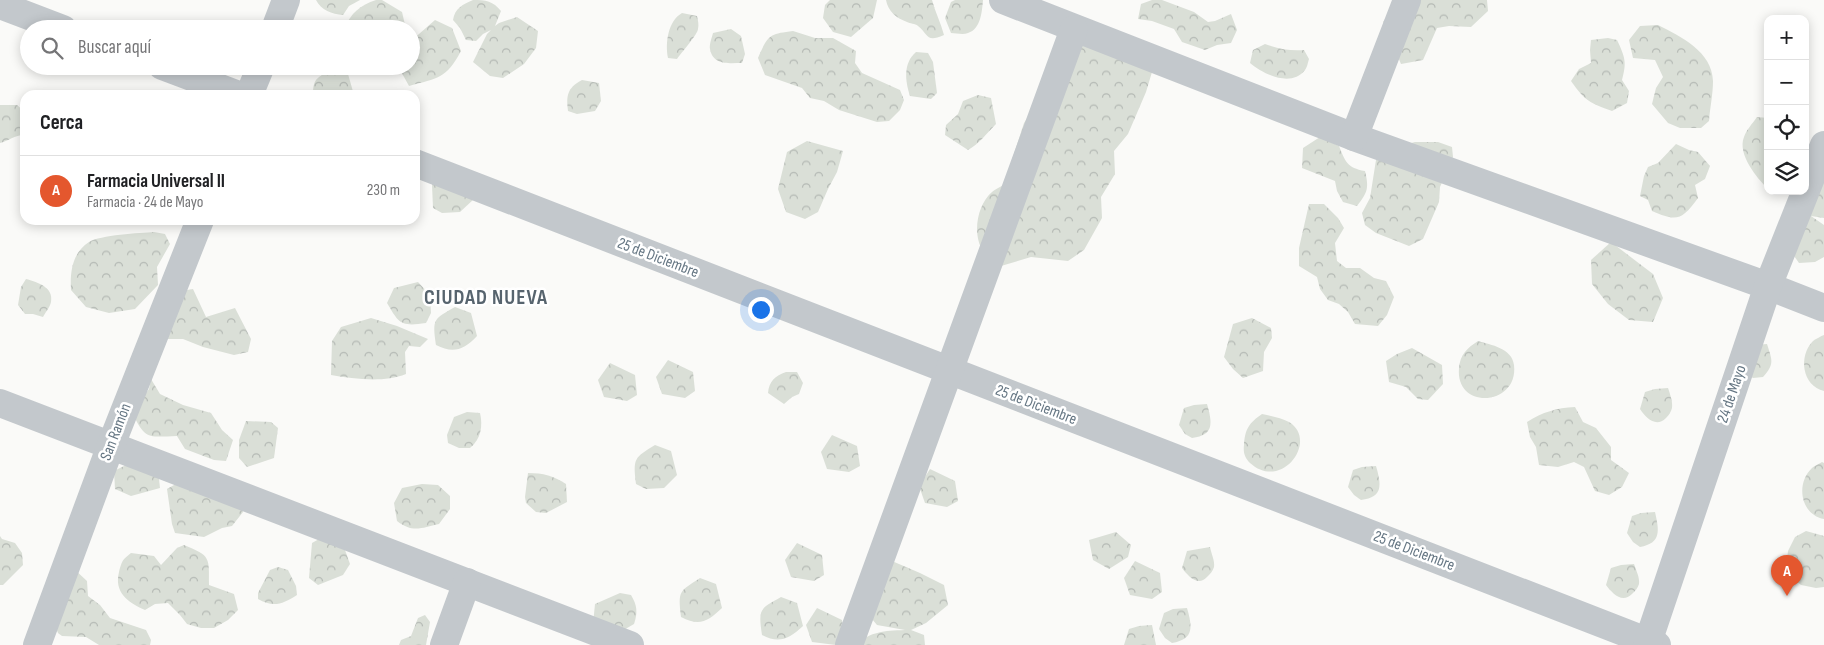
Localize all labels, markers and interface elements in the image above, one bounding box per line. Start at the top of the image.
map controls [1764,15,1809,195]
button: + [1764,15,1809,60]
search box [20,20,420,75]
icon: search [38,34,66,62]
text: Buscar aquí [78,36,151,59]
button: − [1764,60,1809,105]
button: locate [1764,105,1809,150]
text: Cerca [40,110,83,135]
button: layers [1764,150,1809,195]
text: Farmacia Universal II [87,170,225,193]
text: A [52,181,60,200]
text: 230 m [367,181,400,200]
text: Farmacia · 24 de Mayo [87,193,203,212]
street label: 25 de Diciembre [615,234,701,282]
district label: CIUDAD NUEVA [424,285,548,310]
your location [748,297,774,323]
street label: 24 de Mayo [1713,363,1751,425]
street label: 25 de Diciembre [993,381,1079,429]
street label: San Ramón [96,401,136,463]
street label: 25 de Diciembre [1371,527,1457,575]
pin: A [1771,555,1803,596]

